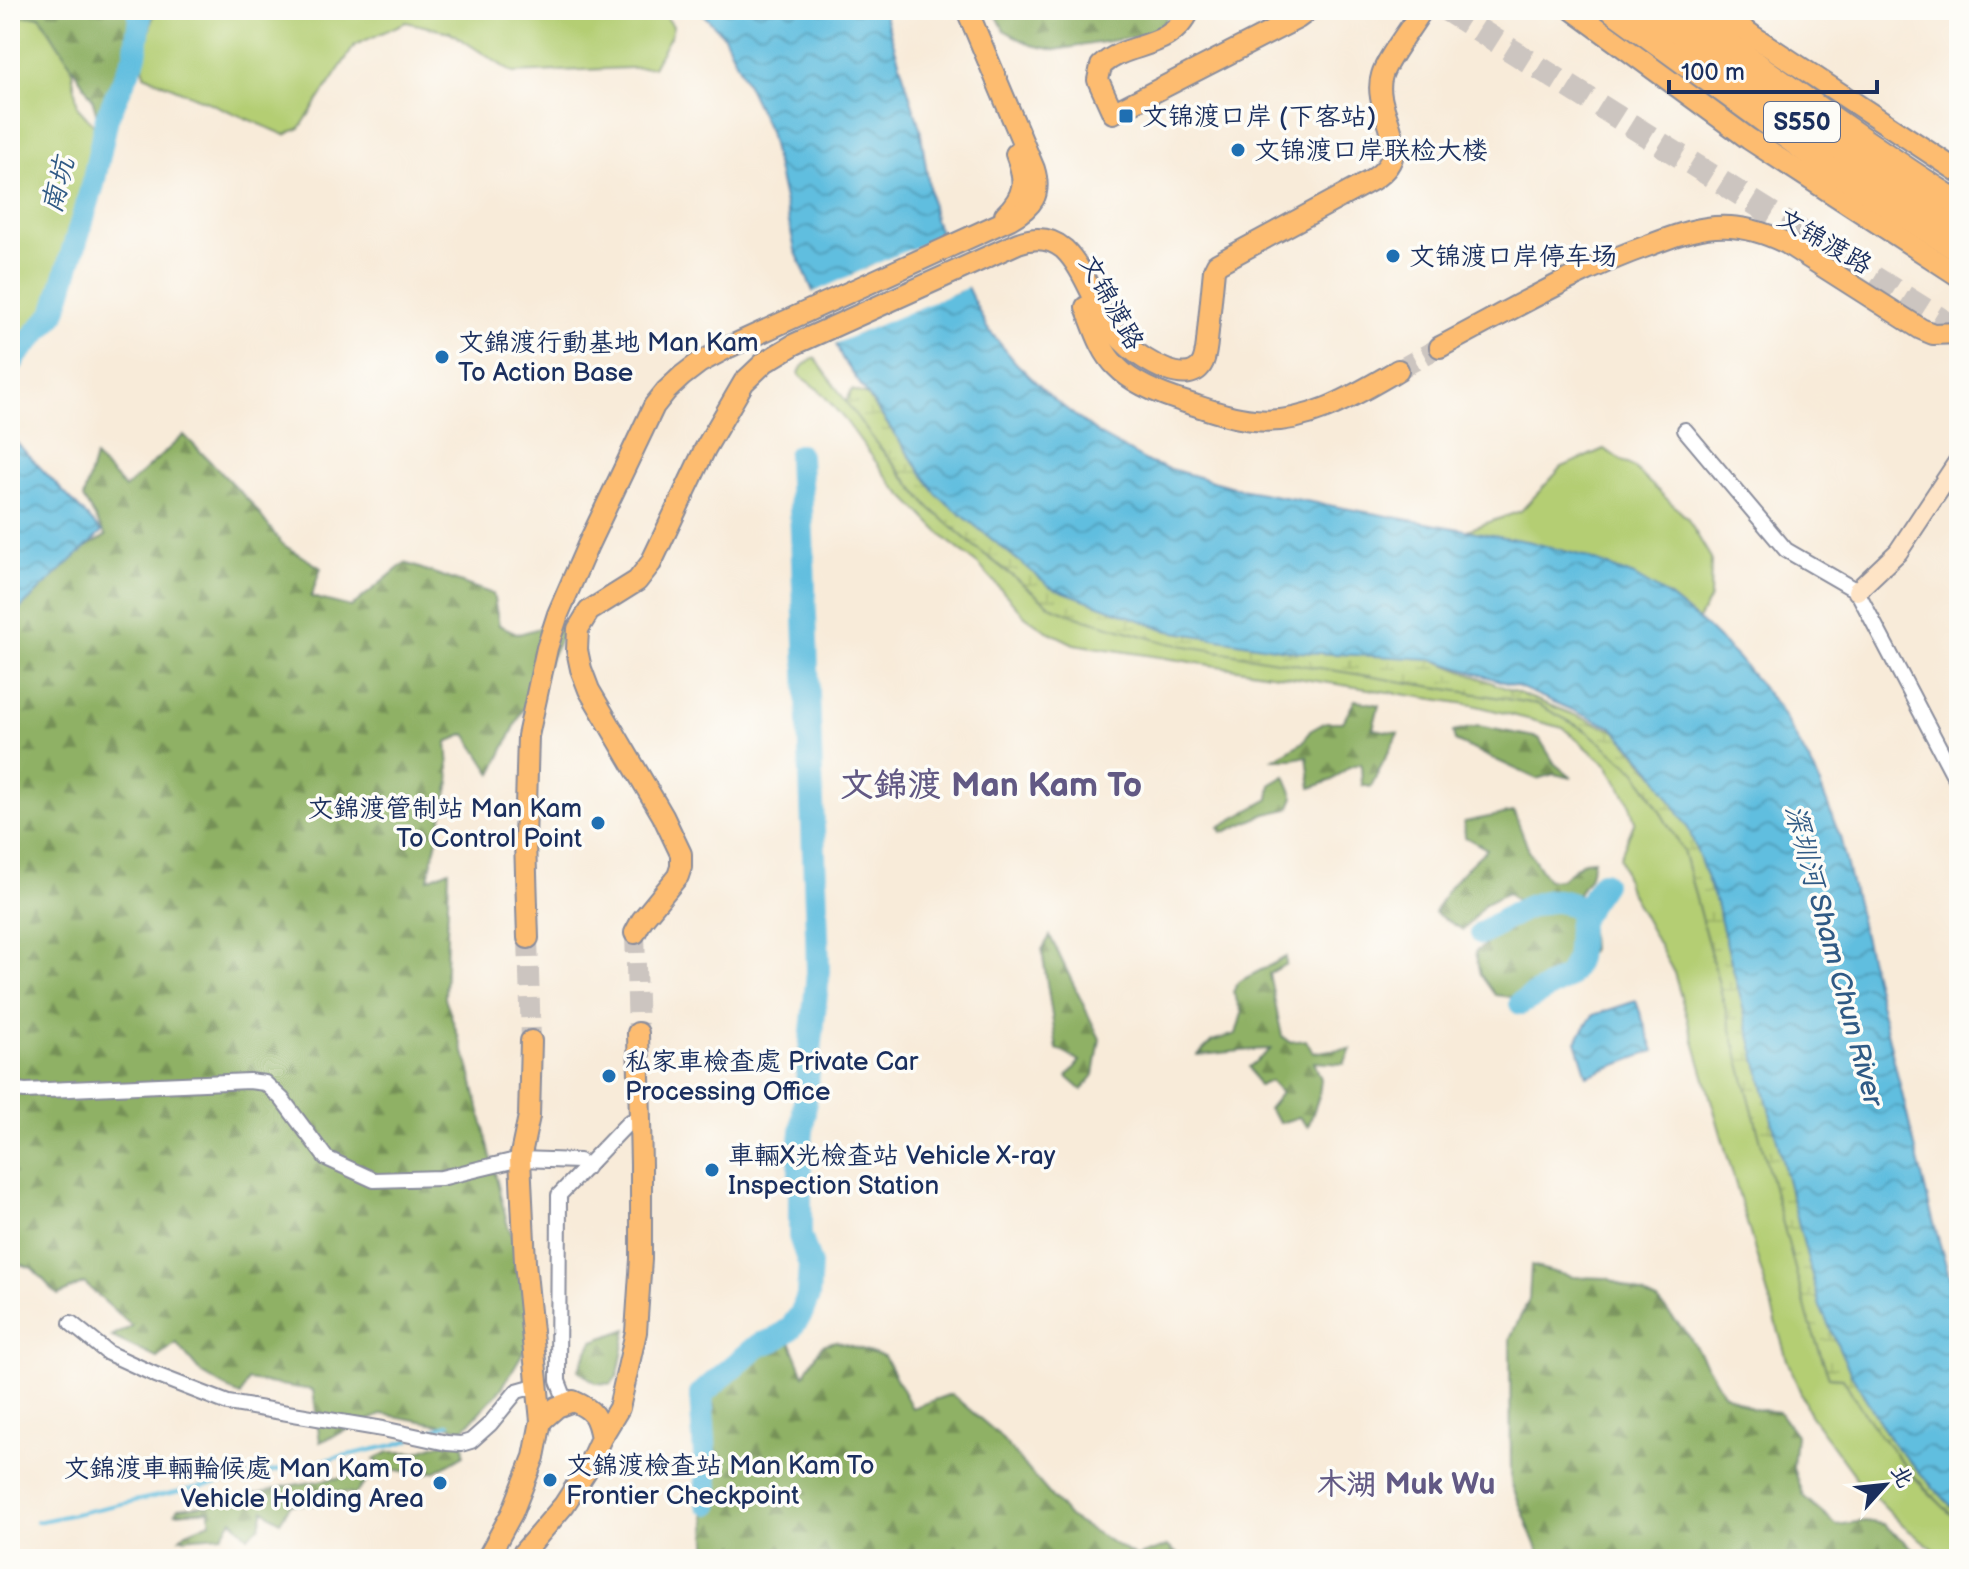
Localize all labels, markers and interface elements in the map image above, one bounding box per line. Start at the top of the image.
scale bar [1669,44,1877,94]
text: 100 m [1681,58,1745,87]
place label: 文锦渡口岸 (下客站) [1142,102,1376,133]
road number: S550 [1764,102,1840,142]
marker: 文锦渡口岸 (下客站) [1117,107,1135,125]
place label: 文锦渡口岸联检大楼 [1254,136,1488,167]
marker: 文锦渡口岸联检大楼 [1229,141,1247,159]
water label: 南坑 [35,151,82,217]
street label: 文锦渡路 [1771,203,1877,282]
place label: 文锦渡口岸停车场 [1409,242,1617,273]
marker: 文锦渡口岸停车场 [1384,247,1402,265]
street label: 文锦渡路 [1072,250,1149,356]
place label: 文錦渡行動基地 Man Kam To Action Base [458,328,759,389]
marker: 文錦渡行動基地 Man Kam To Action Base [433,348,451,366]
district label: 文錦渡 Man Kam To [840,765,1142,806]
place label: 文錦渡管制站 Man Kam To Control Point [307,794,582,855]
water label: 深圳河 Sham Chun River [1777,801,1890,1111]
marker: 文錦渡管制站 Man Kam To Control Point [589,814,607,832]
place label: 私家車檢查處 Private Car Processing Office [625,1047,919,1108]
marker: 私家車檢查處 Private Car Processing Office [600,1067,618,1085]
place label: 車輛X光檢查站 Vehicle X-ray Inspection Station [728,1141,1056,1202]
marker: 車輛X光檢查站 Vehicle X-ray Inspection Station [703,1161,721,1179]
north arrow [1845,1445,1925,1525]
place label: 文錦渡檢查站 Man Kam To Frontier Checkpoint [566,1451,874,1512]
place label: 文錦渡車輛輪候處 Man Kam To Vehicle Holding Area [64,1454,424,1515]
text: 北 [1884,1461,1919,1493]
district label: 木湖 Muk Wu [1317,1467,1495,1503]
marker: 文錦渡檢查站 Man Kam To Frontier Checkpoint [541,1471,559,1489]
marker: 文錦渡車輛輪候處 Man Kam To Vehicle Holding Area [431,1474,449,1492]

